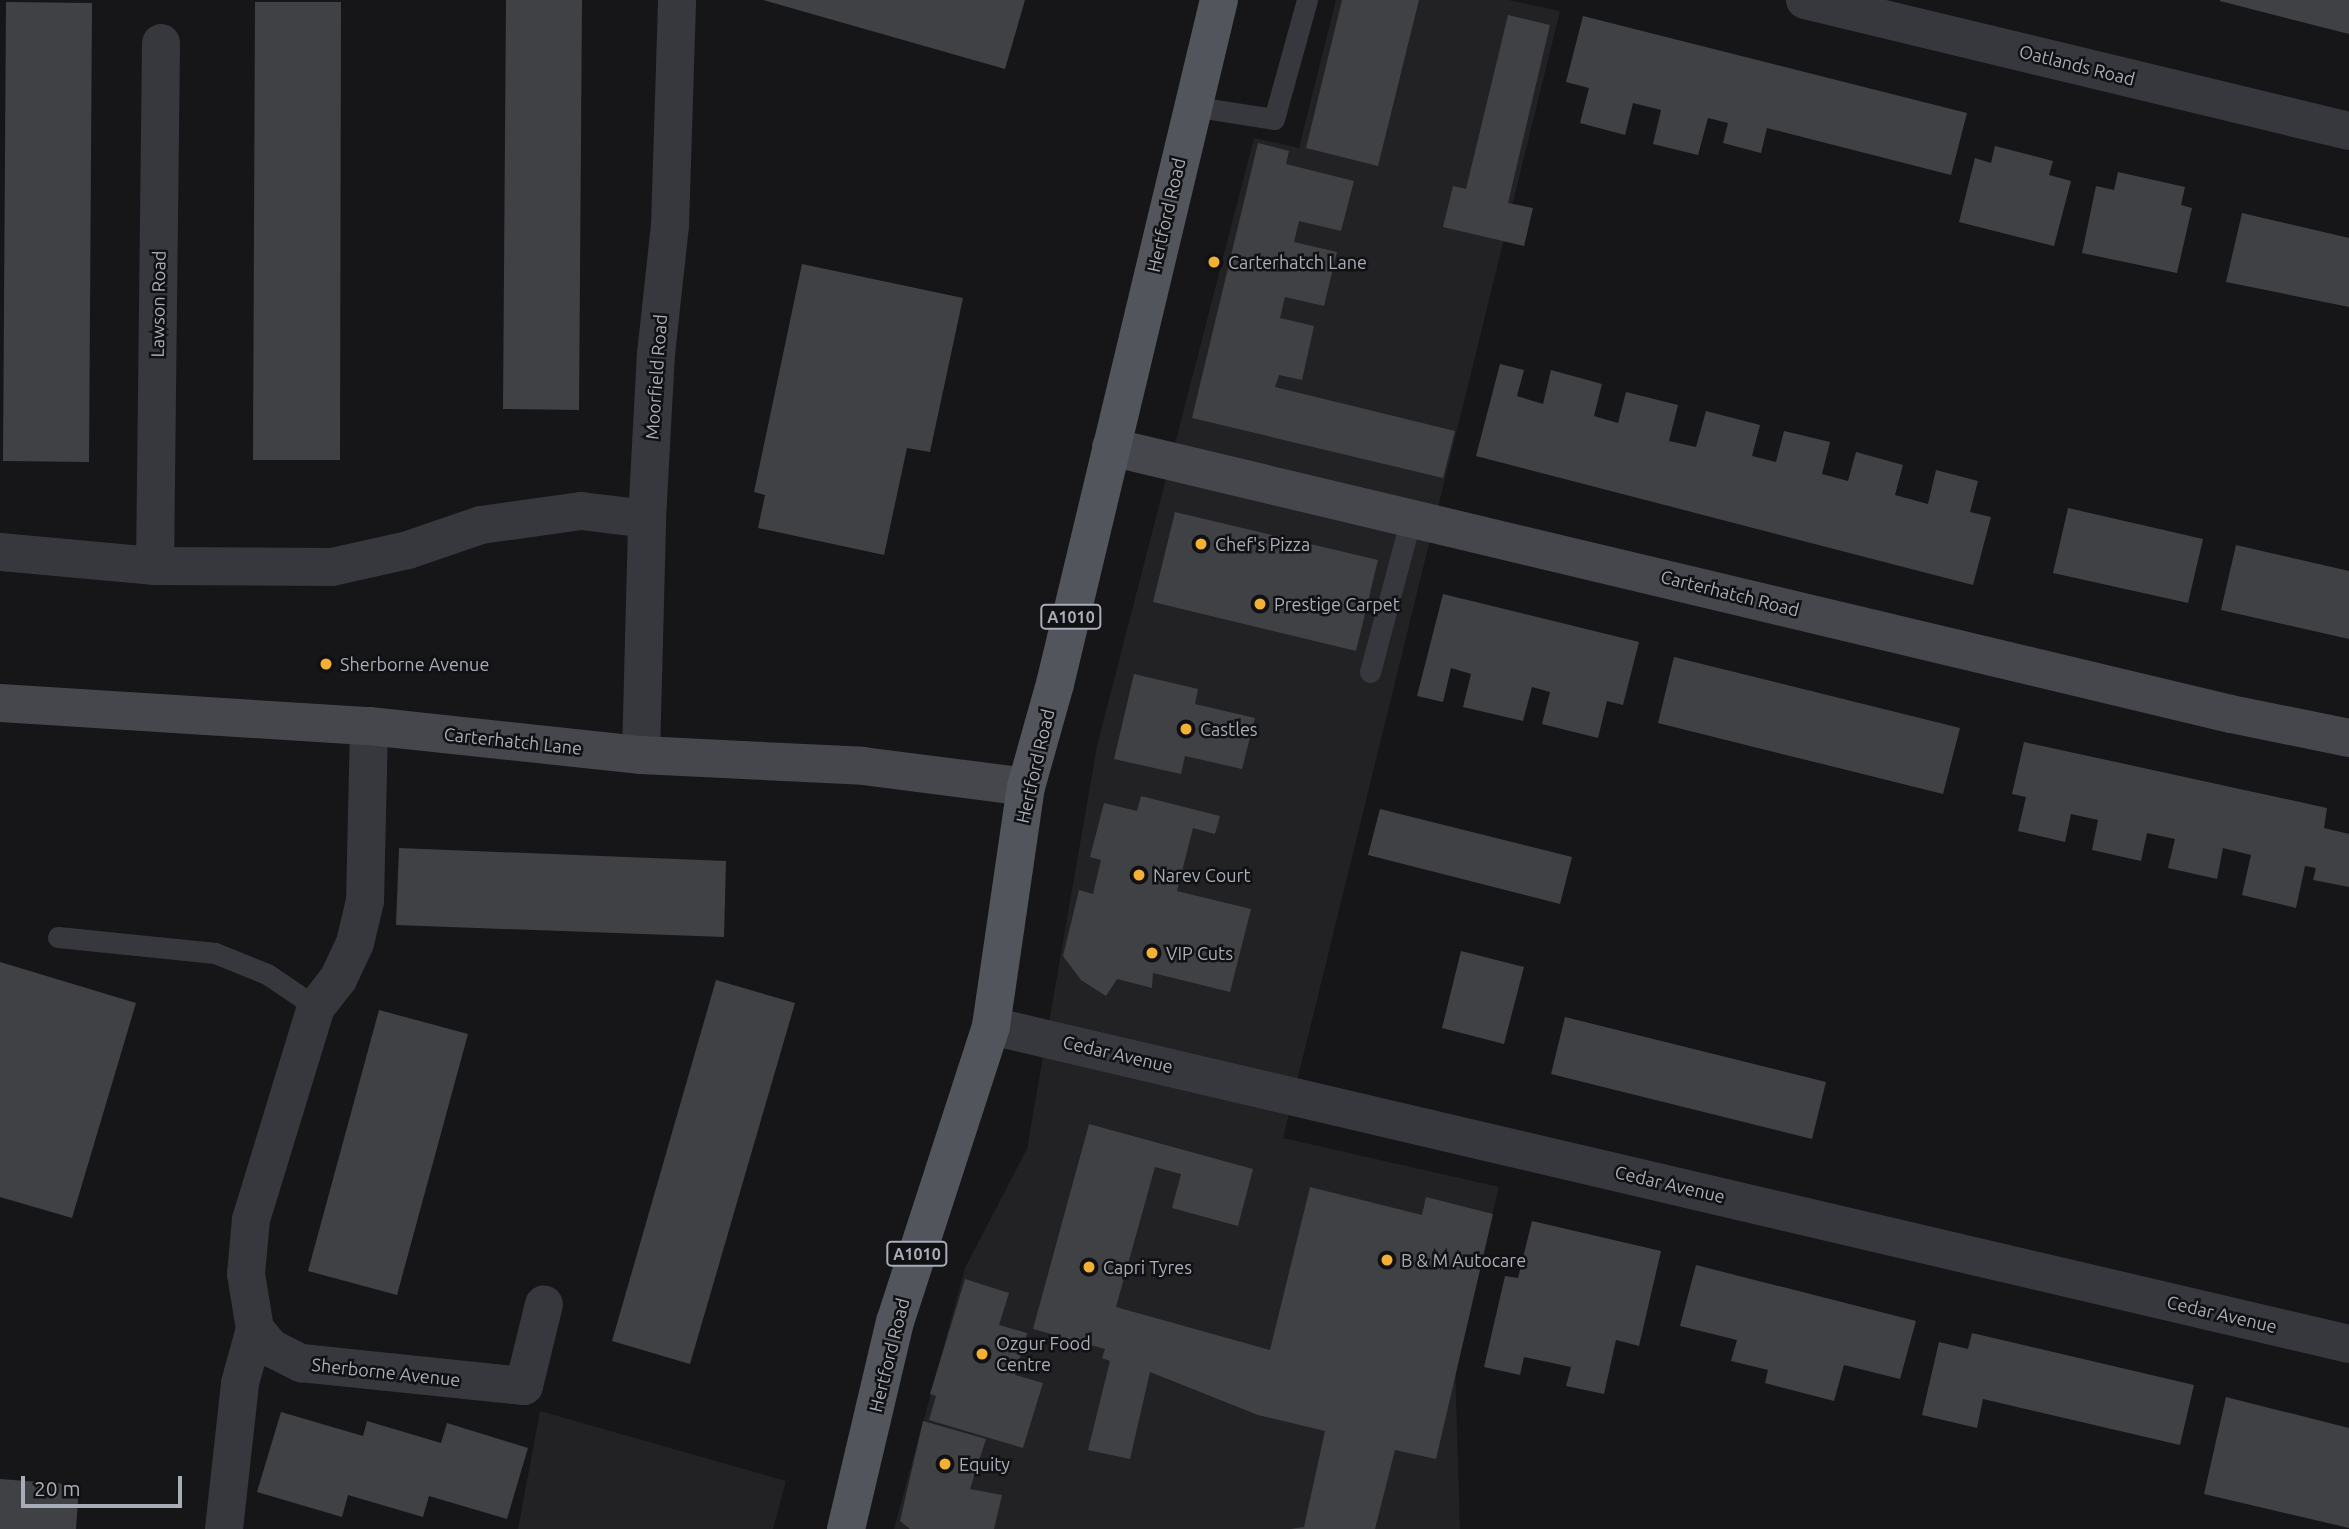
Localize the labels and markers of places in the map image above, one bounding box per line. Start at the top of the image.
place label: Carterhatch Lane [1228,251,1367,273]
marker: Carterhatch Lane [1206,254,1222,270]
place label: Chef's Pizza [1215,533,1310,555]
marker: Chef's Pizza [1193,536,1209,552]
place label: Prestige Carpet [1274,593,1400,615]
marker: Prestige Carpet [1252,596,1268,612]
place label: Sherborne Avenue [340,653,489,675]
marker: Sherborne Avenue [318,656,334,672]
place label: Castles [1200,718,1258,740]
marker: Castles [1178,721,1194,737]
place label: Narev Court [1153,864,1250,886]
marker: Narev Court [1131,867,1147,883]
place label: VIP Cuts [1166,942,1233,964]
marker: VIP Cuts [1144,945,1160,961]
place label: B & M Autocare [1401,1249,1526,1271]
marker: B & M Autocare [1379,1252,1395,1268]
place label: Capri Tyres [1103,1256,1192,1278]
marker: Capri Tyres [1081,1259,1097,1275]
place label: Ozgur Food Centre [996,1333,1091,1376]
marker: Ozgur Food Centre [974,1346,990,1362]
place label: Equity [959,1453,1010,1475]
marker: Equity [937,1456,953,1472]

